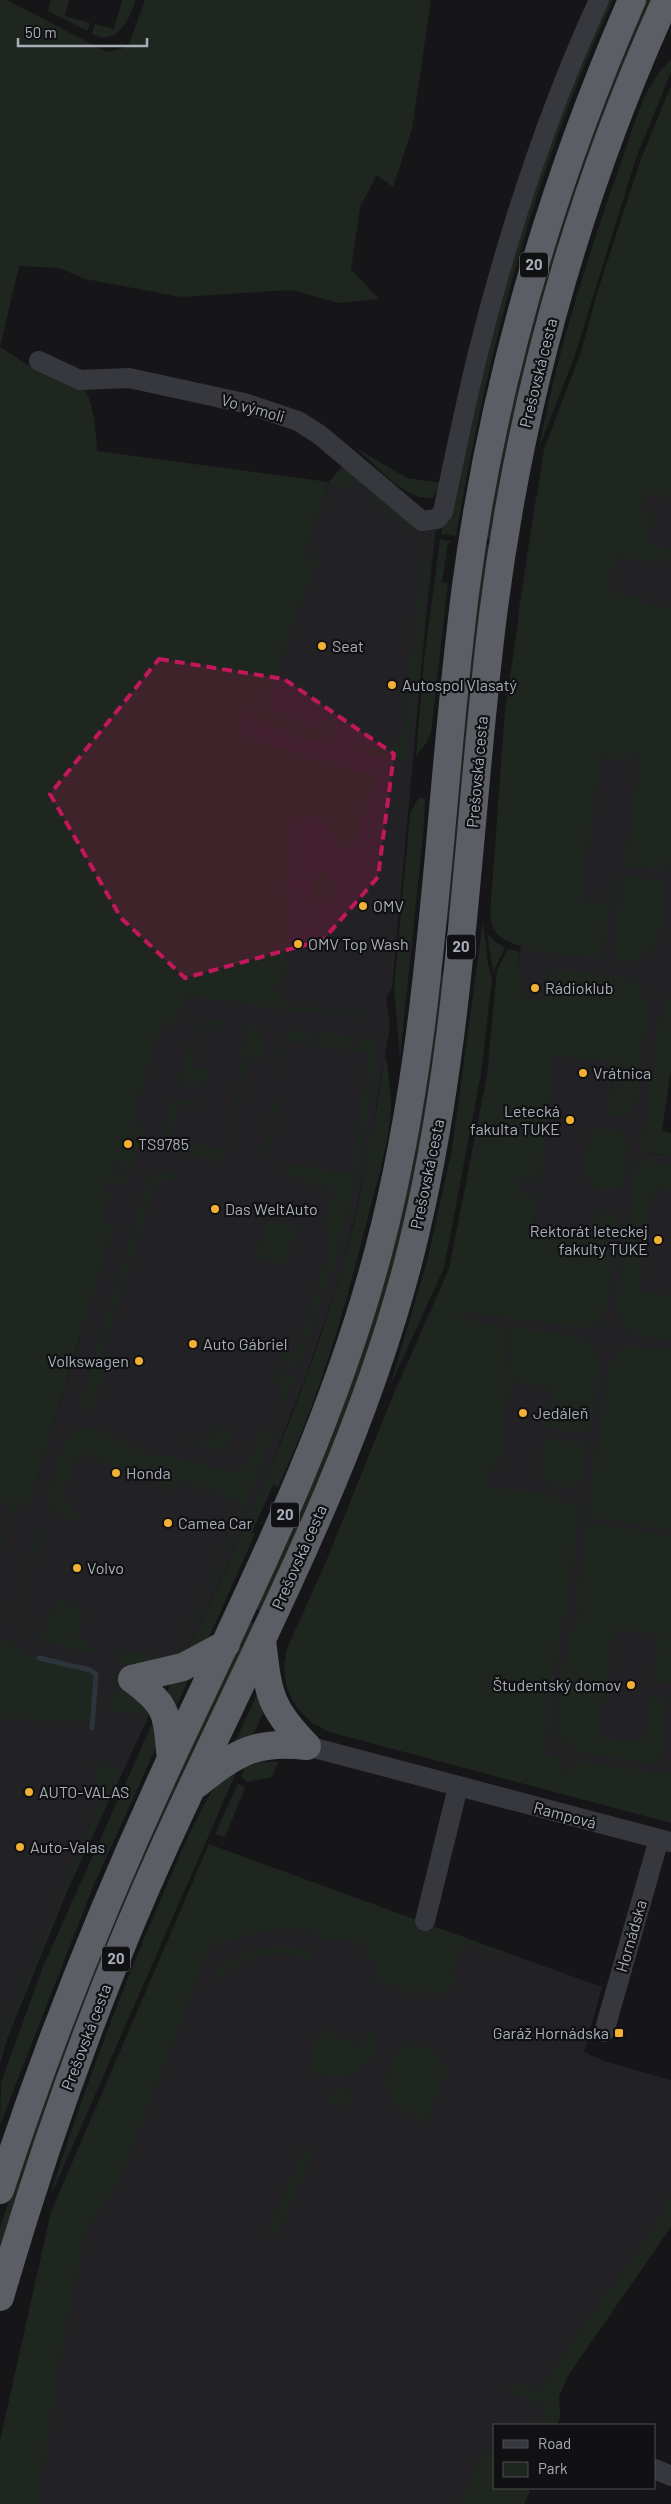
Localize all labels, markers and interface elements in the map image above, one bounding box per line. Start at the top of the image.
scale bar [18,15,146,47]
text: 50 m [25,23,57,41]
road number: 20 [520,252,548,278]
street label: Prešovská cesta [515,316,560,430]
street label: Vo výmoli [219,389,287,426]
place label: Seat [332,636,364,655]
marker: Seat [316,640,328,652]
place label: Autospol Vlasatý [402,675,518,694]
marker: Autospol Vlasatý [386,679,398,691]
street label: Prešovská cesta [462,715,491,829]
place label: OMV [373,896,404,915]
marker: OMV [357,900,369,912]
place label: OMV Top Wash [308,934,409,953]
road number: 20 [447,934,475,960]
marker: OMV Top Wash [292,938,304,950]
place label: Rádioklub [545,978,613,997]
marker: Rádioklub [529,982,541,994]
place label: Vrátnica [593,1063,651,1082]
marker: Vrátnica [577,1067,589,1079]
place label: Letecká fakulta TUKE [470,1101,560,1138]
marker: Letecká fakulta TUKE [564,1114,576,1126]
street label: Prešovská cesta [406,1117,447,1231]
place label: TS9785 [138,1134,189,1153]
marker: TS9785 [122,1138,134,1150]
place label: Das WeltAuto [225,1199,318,1218]
marker: Das WeltAuto [209,1203,221,1215]
place label: Rektorát leteckej fakulty TUKE [530,1221,648,1258]
marker: Rektorát leteckej fakulty TUKE [652,1234,664,1246]
place label: Auto Gábriel [203,1334,287,1353]
marker: Auto Gábriel [187,1338,199,1350]
place label: Volkswagen [48,1351,129,1370]
marker: Volkswagen [133,1355,145,1367]
place label: Jedáleň [533,1403,589,1422]
marker: Jedáleň [517,1407,529,1419]
place label: Honda [126,1463,171,1482]
marker: Honda [110,1467,122,1479]
street label: Prešovská cesta [267,1502,330,1612]
road number: 20 [271,1502,299,1528]
place label: Camea Car [178,1513,252,1532]
marker: Camea Car [162,1517,174,1529]
place label: Volvo [87,1558,124,1577]
marker: Volvo [71,1562,83,1574]
place label: Študentský domov [493,1675,621,1694]
marker: Študentský domov [625,1679,637,1691]
place label: AUTO-VALAS [39,1782,129,1801]
marker: AUTO-VALAS [23,1786,35,1798]
street label: Rampová [532,1797,598,1832]
place label: Auto-Valas [30,1837,105,1856]
marker: Auto-Valas [14,1841,26,1853]
street label: Hornádska [611,1898,650,1974]
road number: 20 [102,1946,130,1972]
street label: Prešovská cesta [57,1981,114,2093]
place label: Garáž Hornádska [493,2023,609,2042]
marker: Garáž Hornádska [613,2027,625,2039]
legend [493,2424,656,2489]
text: Road [538,2434,571,2452]
text: Park [538,2459,568,2477]

